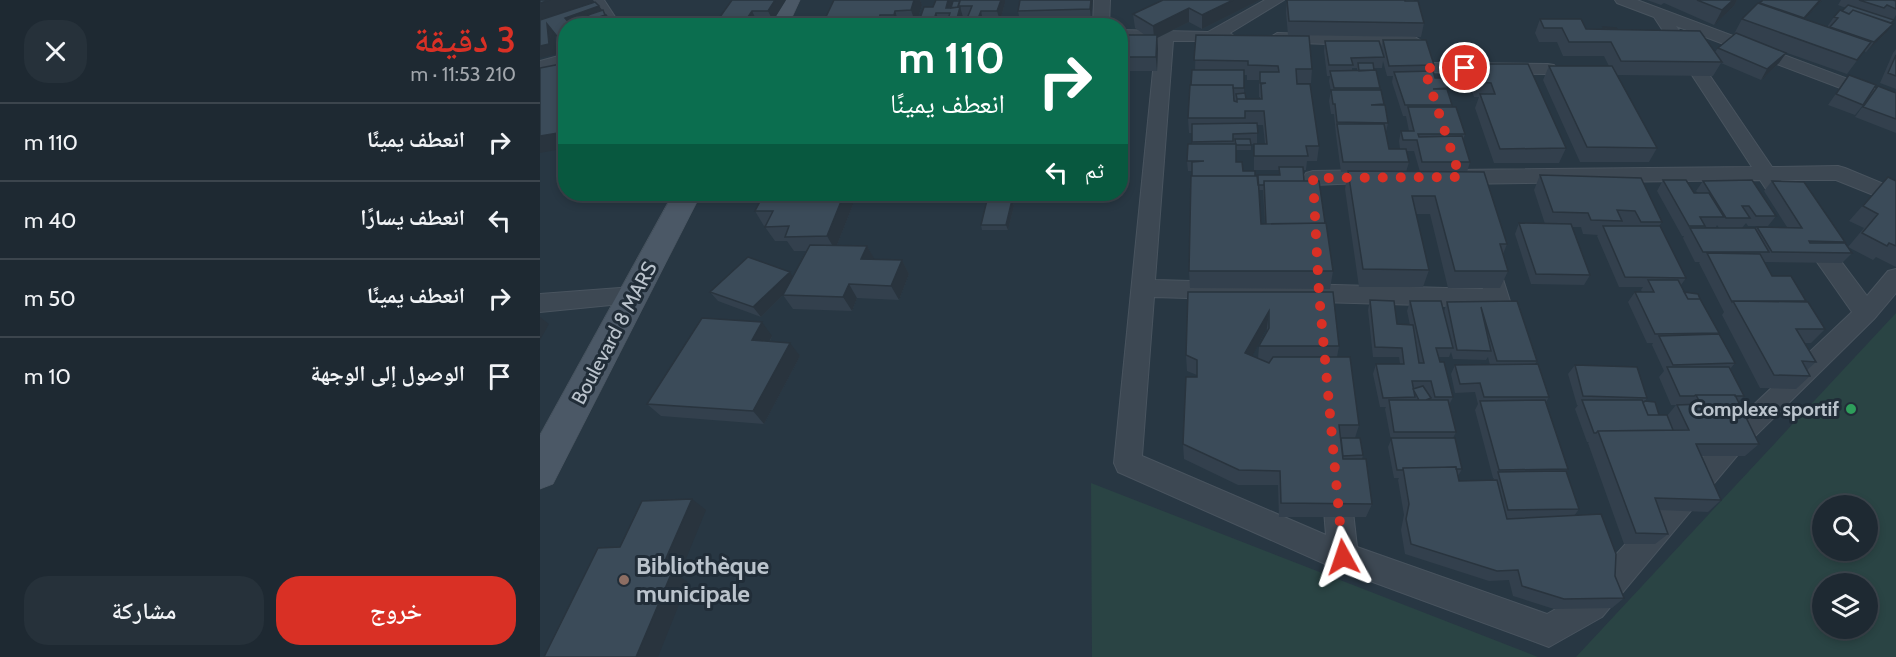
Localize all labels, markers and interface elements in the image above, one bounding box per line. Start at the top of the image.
text: 3 دقيقة [414,17,516,61]
button: close [24,20,87,83]
text: 110 m [898,32,1005,84]
icon: right [1026,42,1104,120]
pin [1439,42,1490,93]
icon: arrive [1448,51,1481,84]
text: 210 m · 11:53 [410,62,516,86]
text: انعطف يمينًا [890,87,1005,120]
text: انعطف يمينًا [367,126,465,153]
icon: right [483,126,516,159]
text: 110 m [24,129,78,156]
icon: left [1040,156,1073,189]
text: ثم [1085,157,1104,184]
text: انعطف يسارًا [360,204,465,231]
icon: left [483,204,516,237]
text: 40 m [24,207,76,234]
street label: Boulevard 8 MARS [566,257,662,408]
text: انعطف يمينًا [367,282,465,309]
icon: right [483,282,516,315]
text: 50 m [24,285,76,312]
text: الوصول إلى الوجهة [310,360,465,387]
icon: arrive [483,360,516,393]
text: 10 m [24,363,71,390]
place label: Complexe sportif [1691,397,1839,421]
marker: Complexe sportif [1844,402,1858,416]
map controls [1812,495,1878,639]
button: search [1812,495,1878,561]
position arrow [1311,525,1375,589]
place label: Bibliothèque municipale [636,551,769,608]
marker: Bibliothèque municipale [617,573,631,587]
button: layers [1812,573,1878,639]
button: مشاركة [24,576,264,645]
button: خروج [276,576,516,645]

